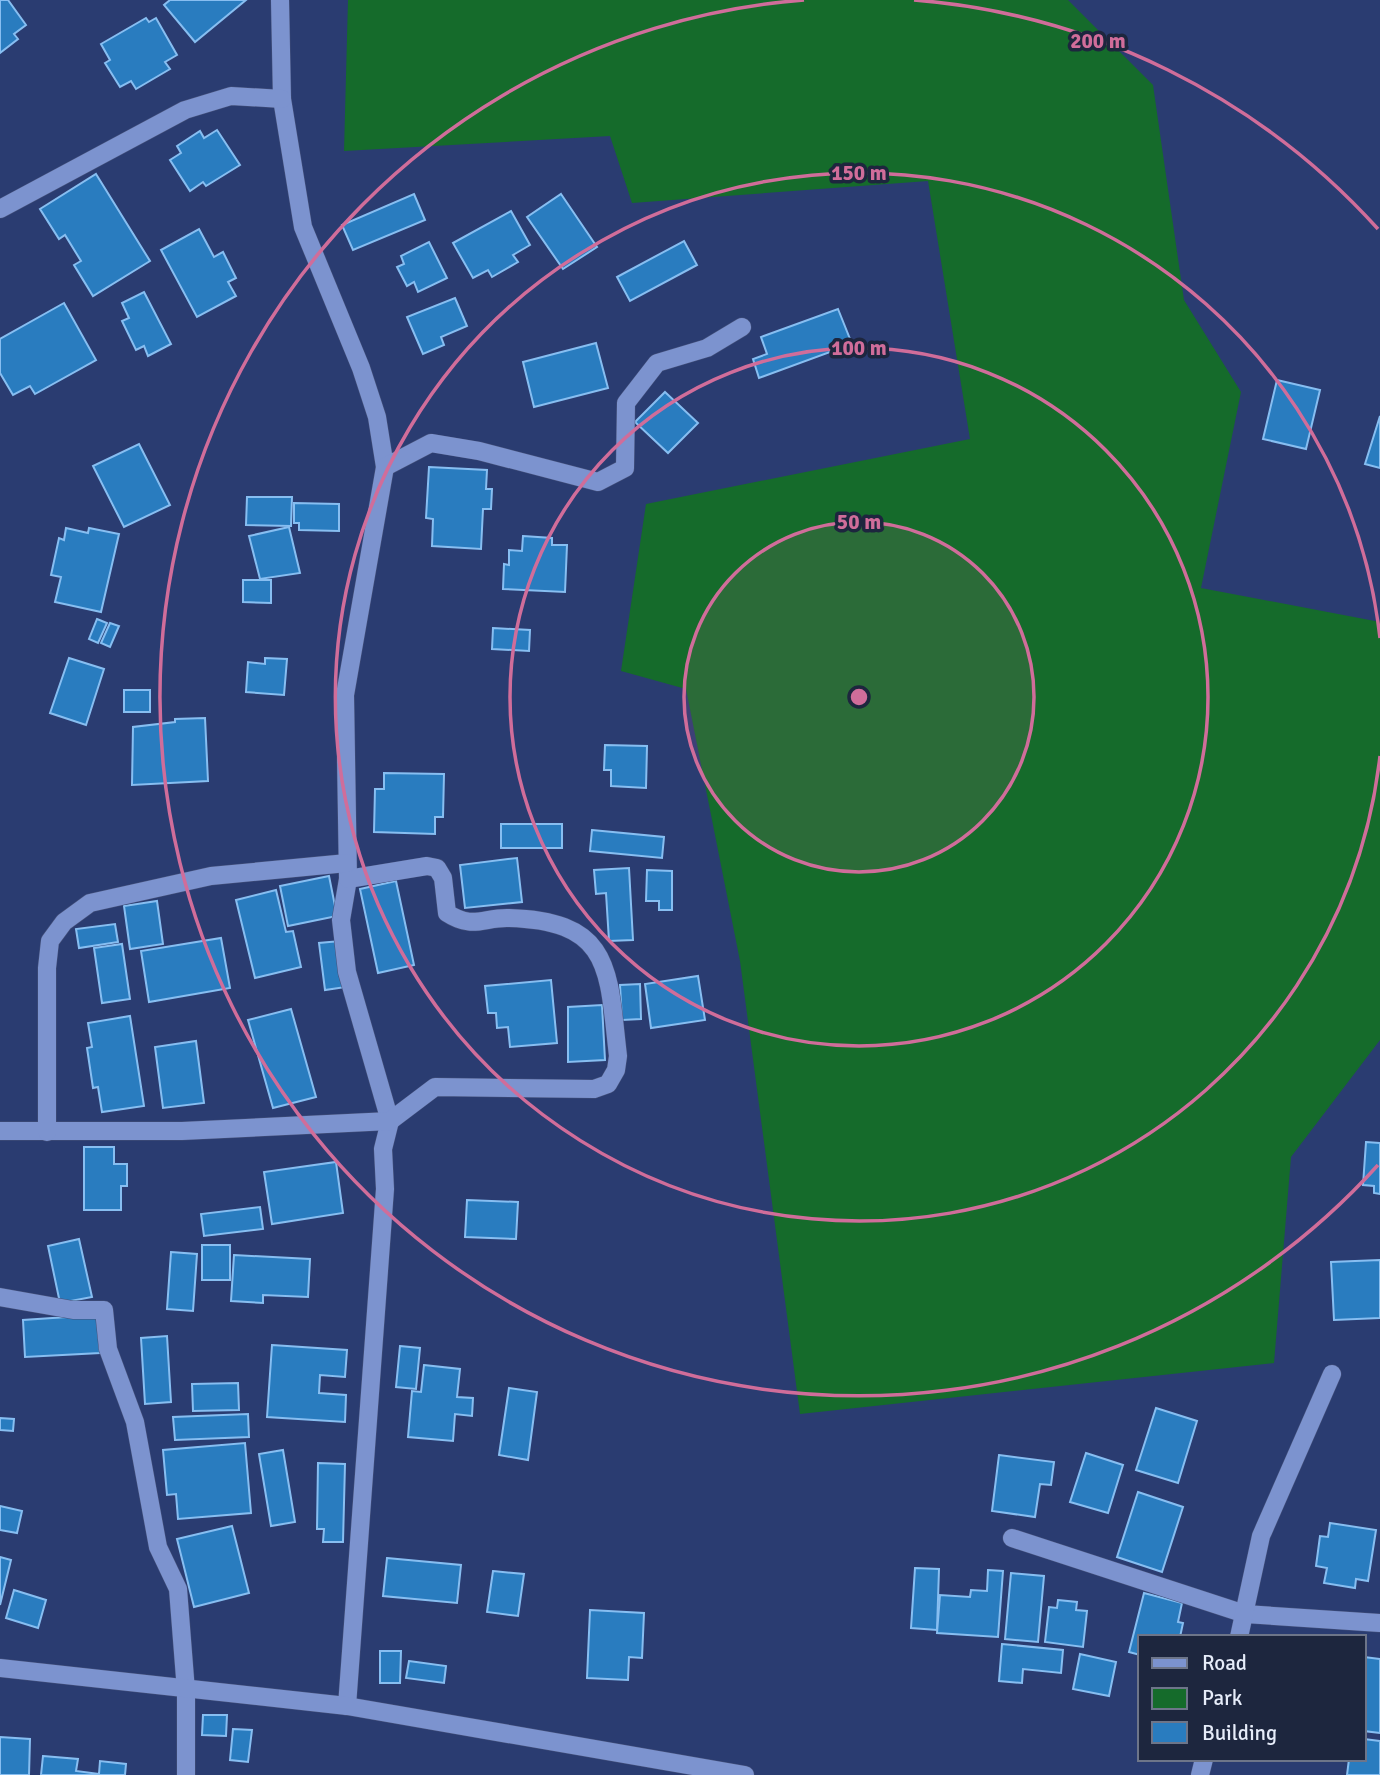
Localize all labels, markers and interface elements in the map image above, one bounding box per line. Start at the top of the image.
text: 200 m [1070,28,1126,54]
text: 150 m [831,160,887,186]
text: 100 m [831,335,887,361]
text: 50 m [837,509,881,535]
centre of rings [847,685,871,709]
legend [1138,1635,1366,1761]
text: Road [1202,1650,1247,1676]
text: Park [1202,1685,1243,1711]
text: Building [1202,1720,1277,1746]

